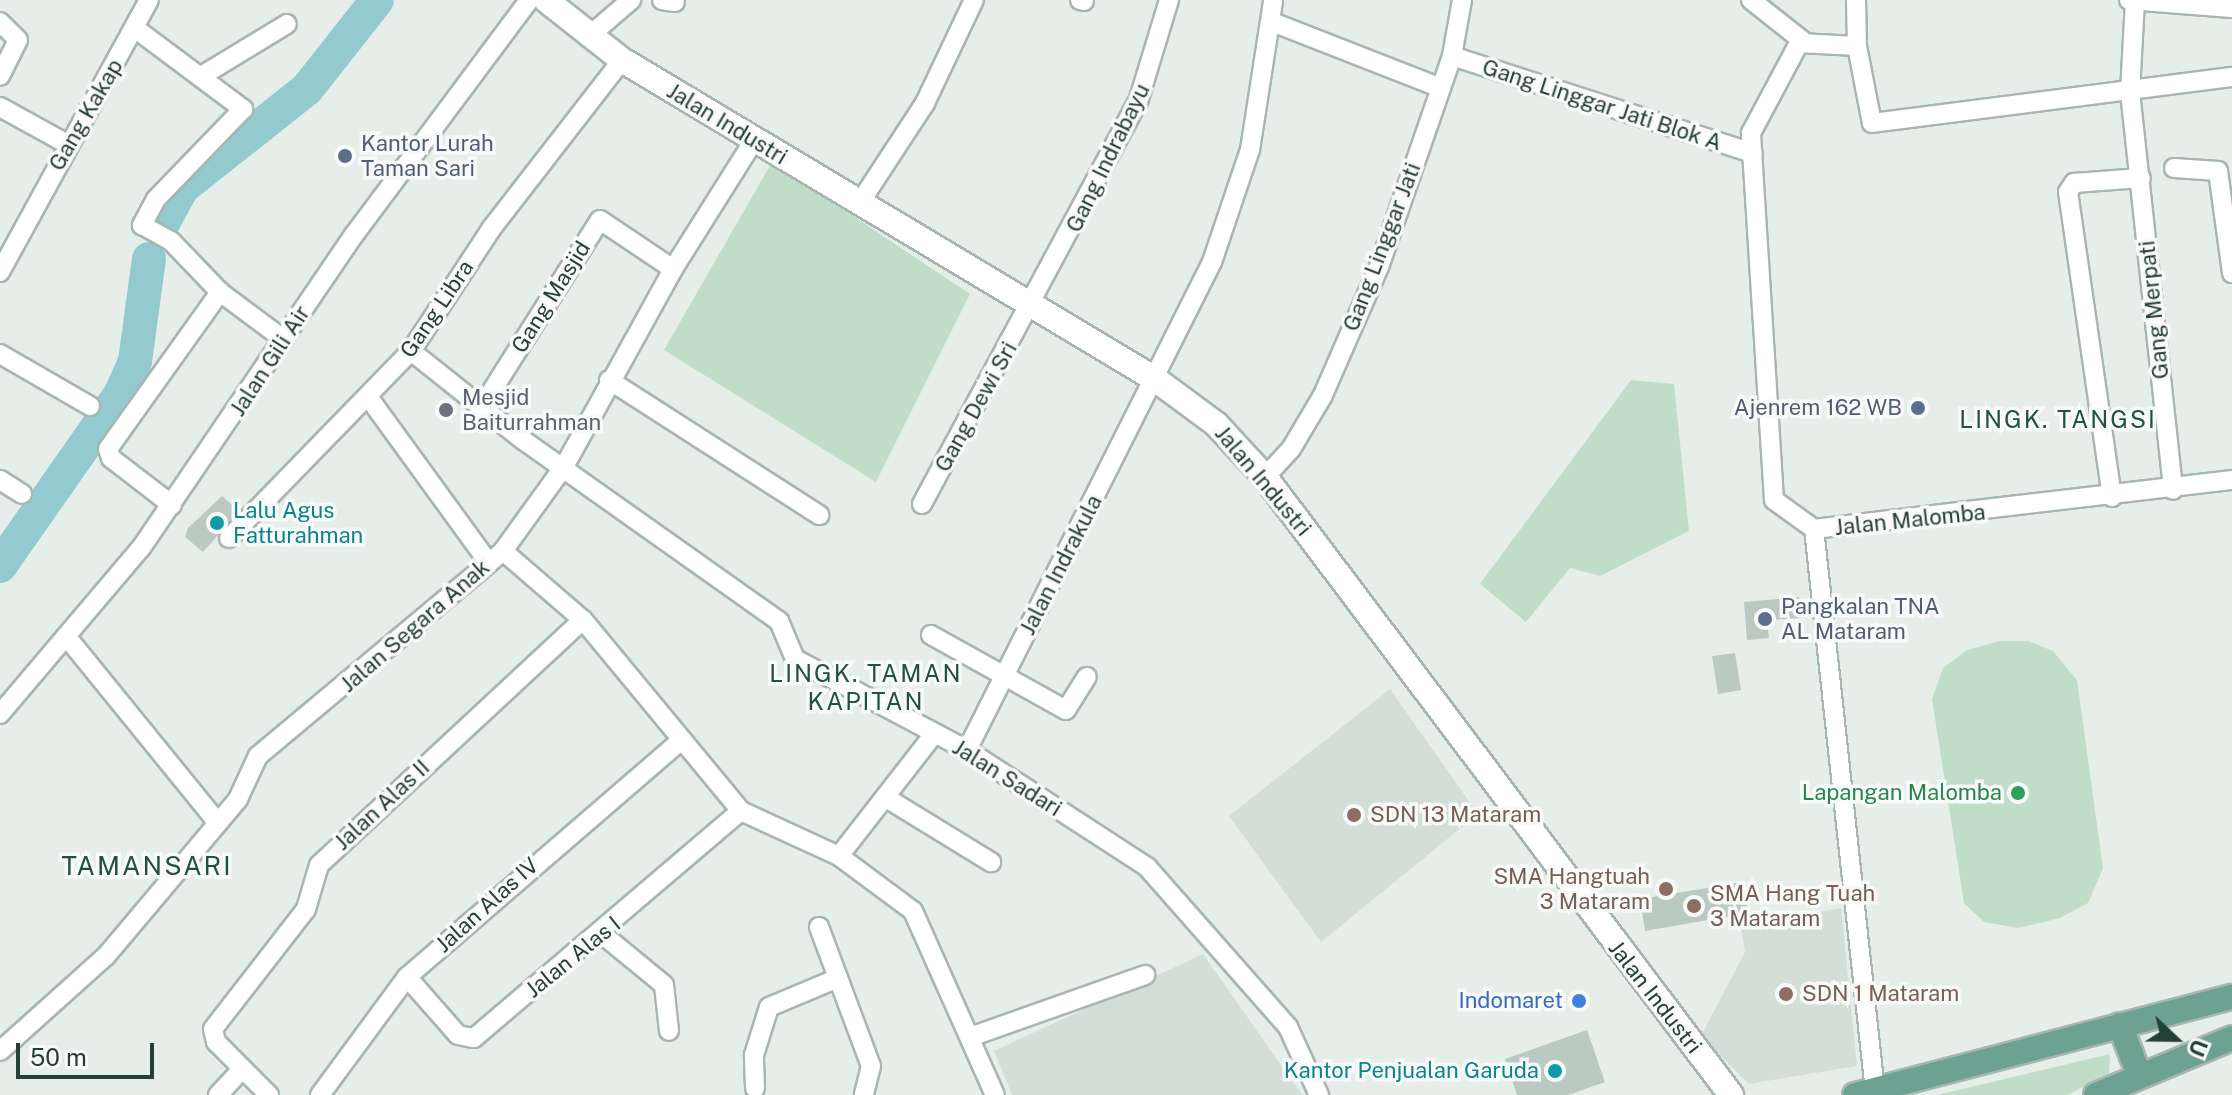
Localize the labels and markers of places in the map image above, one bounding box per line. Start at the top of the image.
place label: Kantor Lurah Taman Sari [361,130,494,182]
marker: Kantor Lurah Taman Sari [336,147,354,165]
place label: Mesjid Baiturrahman [462,384,601,436]
place label: Ajenrem 162 WB [1733,395,1902,421]
marker: Ajenrem 162 WB [1909,399,1927,417]
marker: Mesjid Baiturrahman [437,401,455,419]
place label: Lalu Agus Fatturahman [233,497,363,548]
marker: Lalu Agus Fatturahman [208,514,226,532]
place label: Pangkalan TNA AL Mataram [1781,593,1940,644]
marker: Pangkalan TNA AL Mataram [1756,610,1774,628]
place label: Lapangan Malomba [1802,780,2002,806]
marker: Lapangan Malomba [2009,784,2027,802]
place label: SDN 13 Mataram [1370,802,1541,828]
marker: SDN 13 Mataram [1345,806,1363,824]
place label: SMA Hangtuah 3 Mataram [1493,863,1650,914]
marker: SMA Hangtuah 3 Mataram [1657,880,1675,898]
place label: SMA Hang Tuah 3 Mataram [1710,880,1875,932]
marker: SMA Hang Tuah 3 Mataram [1685,897,1703,915]
place label: SDN 1 Mataram [1802,981,1959,1007]
marker: SDN 1 Mataram [1777,985,1795,1003]
place label: Indomaret [1458,988,1563,1014]
marker: Indomaret [1570,992,1588,1010]
place label: Kantor Penjualan Garuda [1284,1058,1539,1084]
marker: Kantor Penjualan Garuda [1546,1062,1564,1080]

